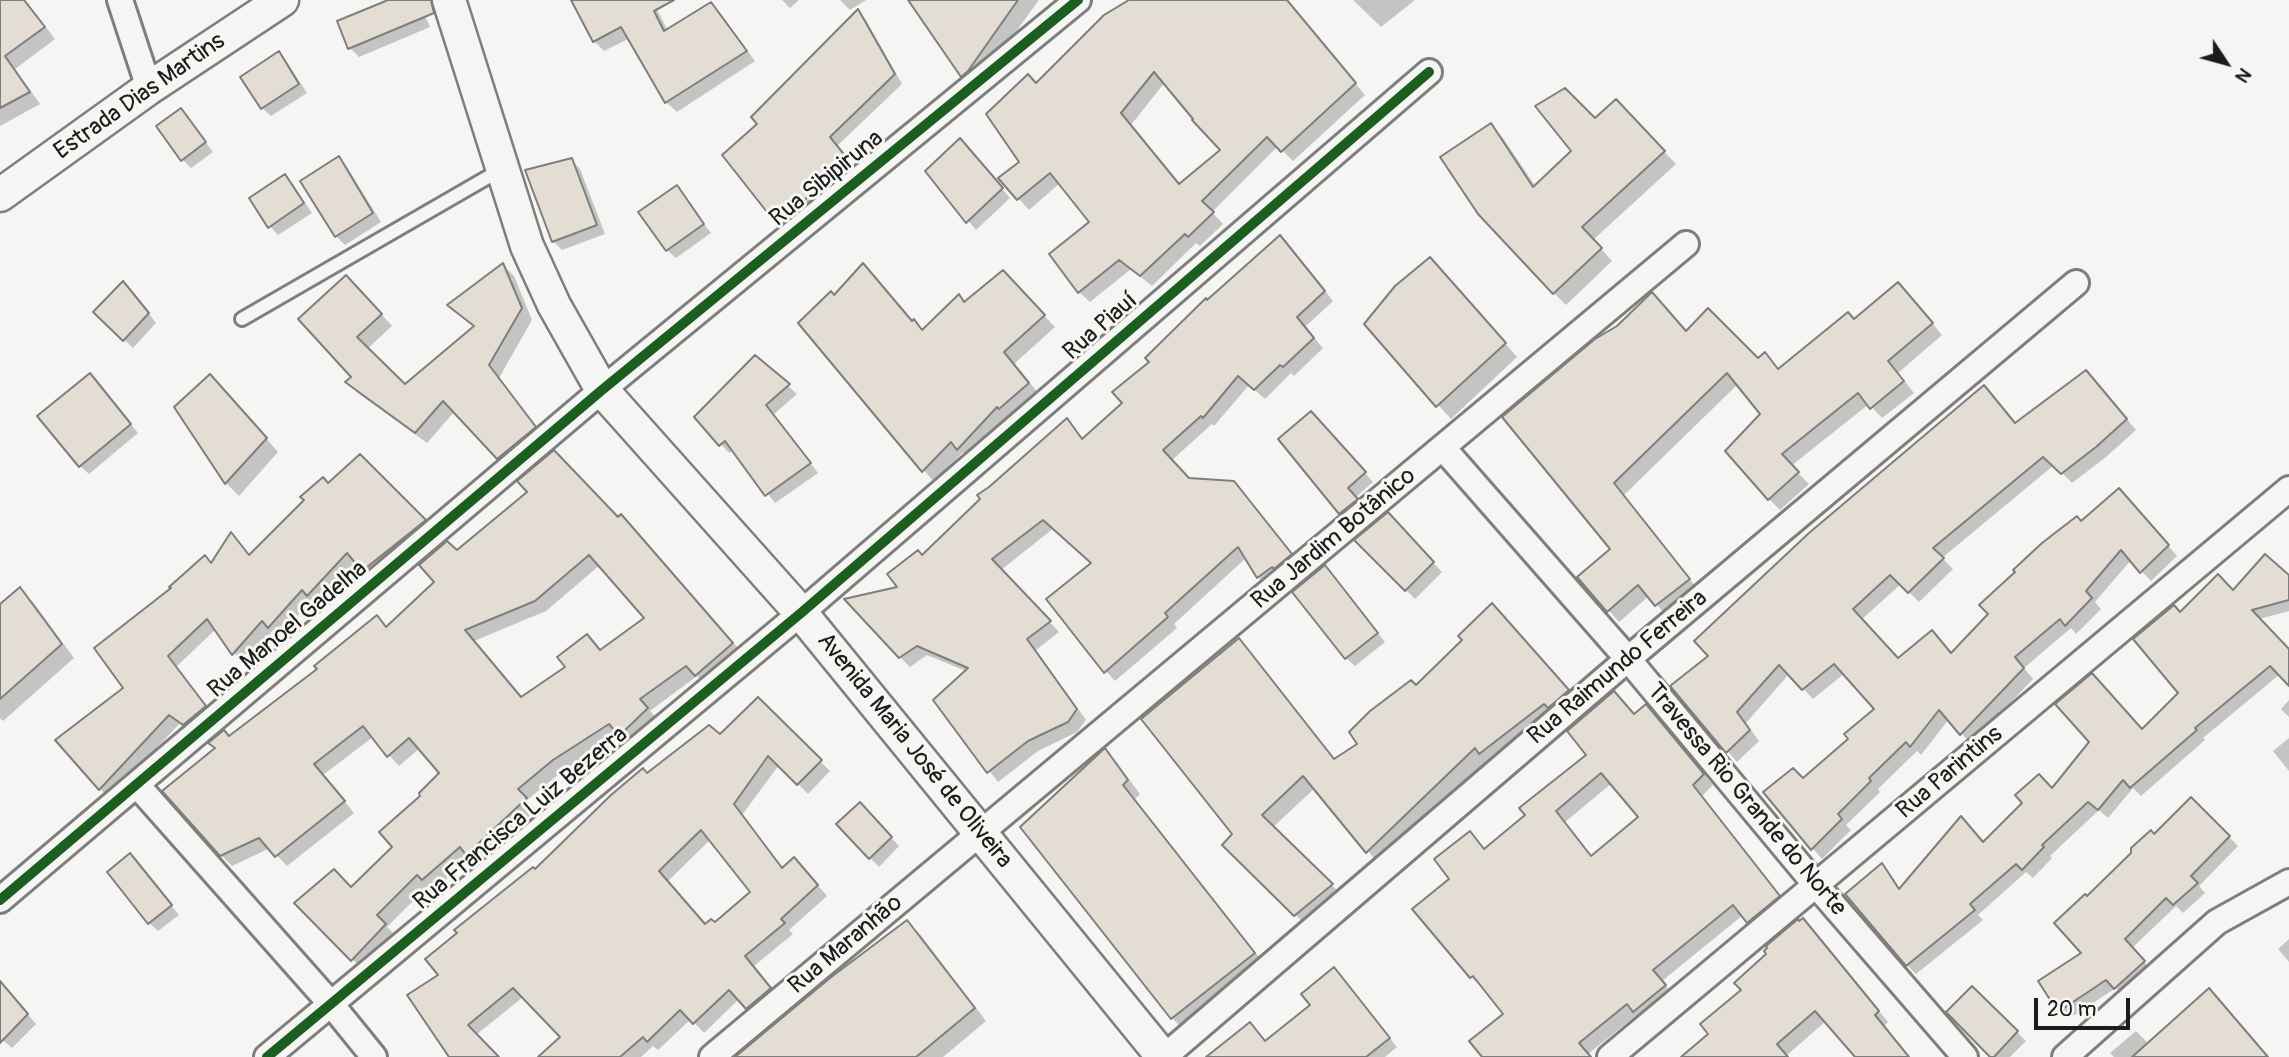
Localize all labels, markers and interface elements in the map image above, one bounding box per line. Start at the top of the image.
street label: Estrada Dias Martins [49,27,231,167]
north arrow [2191,28,2261,98]
text: N [2230,63,2256,88]
street label: Rua Sibipiruna [764,124,890,234]
street label: Rua Piauí [1058,287,1144,367]
street label: Rua Jardim Botânico [1246,462,1422,616]
street label: Rua Manoel Gadelha [203,555,373,705]
street label: Rua Raimundo Ferreira [1522,585,1714,751]
street label: Avenida Maria José de Oliveira [810,627,1018,875]
street label: Travessa Rio Grande do Norte [1640,678,1852,922]
street label: Rua Parintins [1891,720,2009,826]
street label: Rua Francisca Luiz Bezerra [408,721,634,917]
street label: Rua Maranhão [783,889,909,1001]
scale bar [2037,984,2133,1028]
text: 20 m [2047,996,2096,1023]

